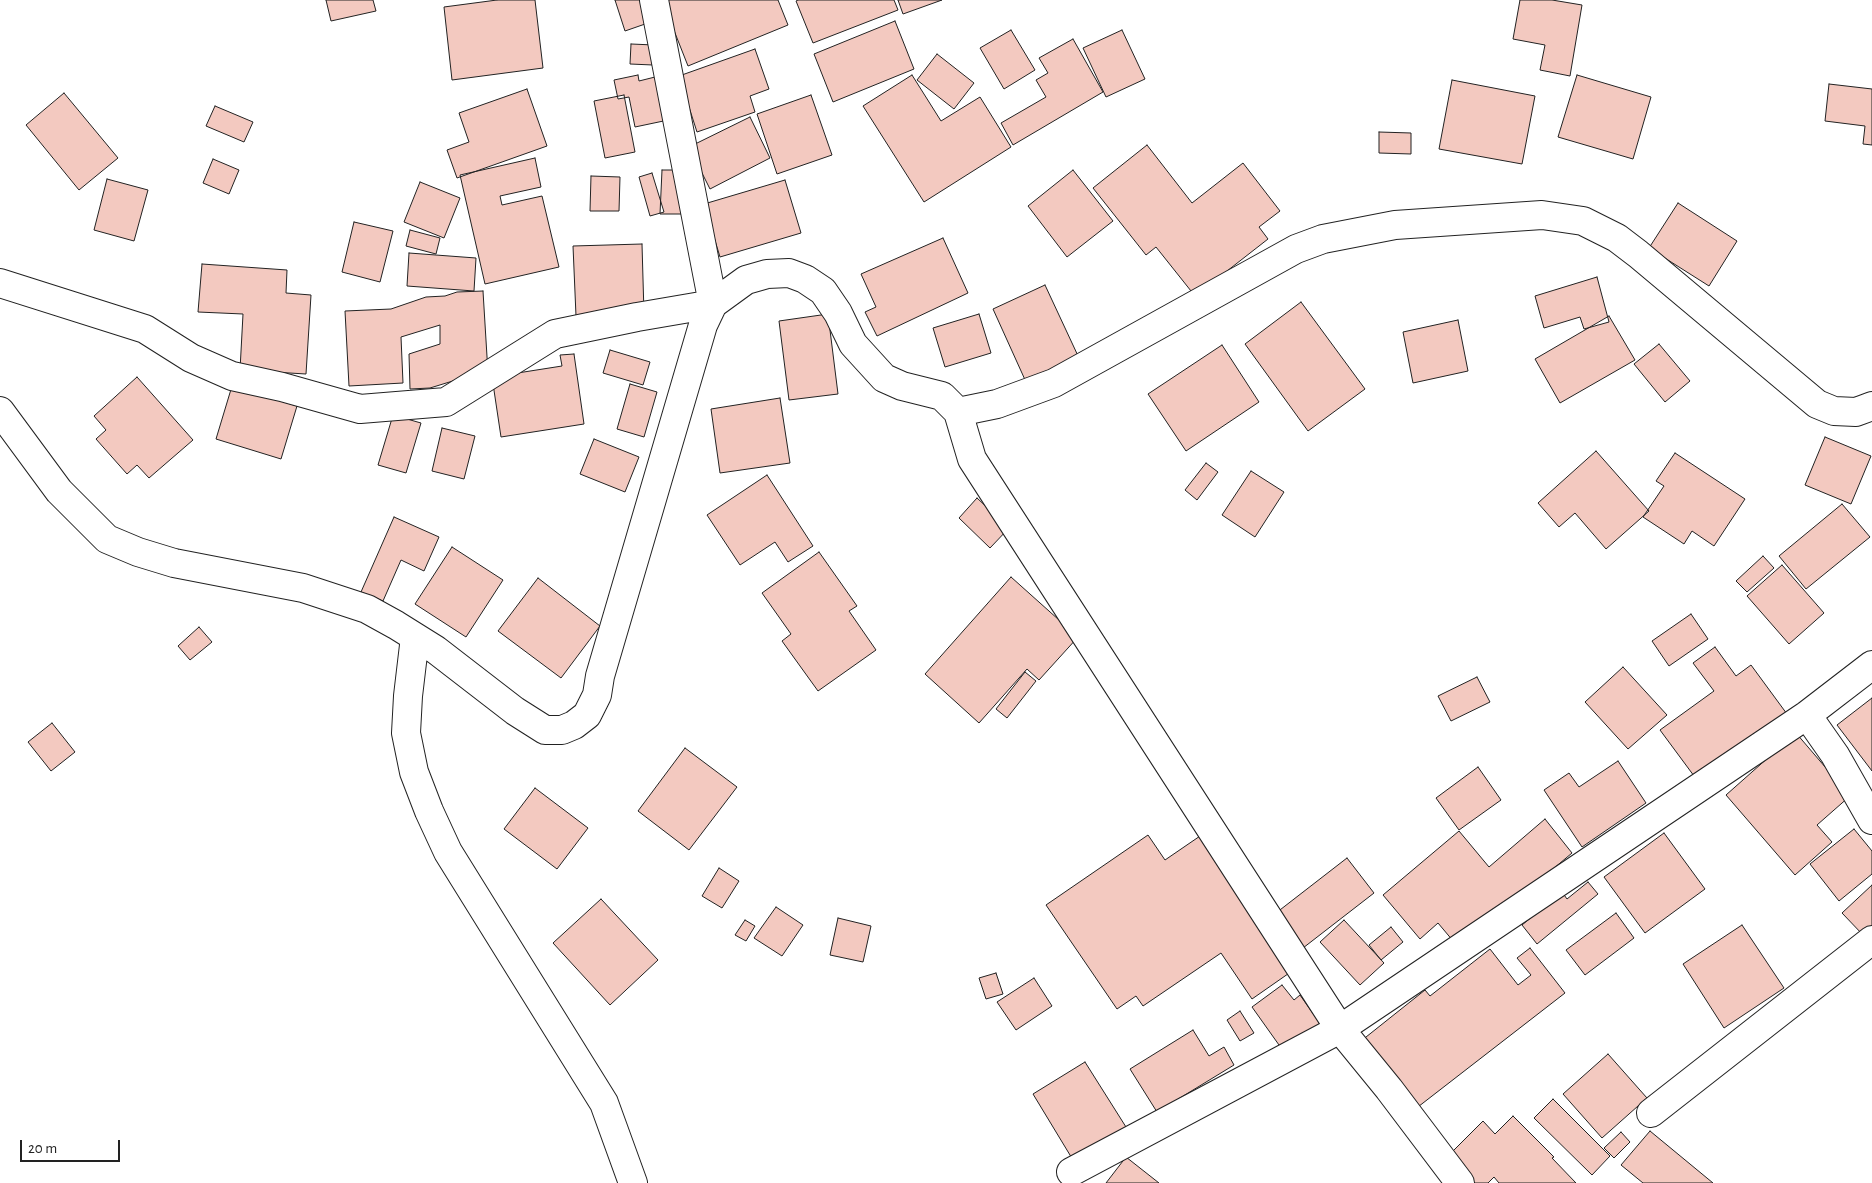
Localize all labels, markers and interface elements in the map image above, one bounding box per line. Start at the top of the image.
scale bar [22,1130,122,1162]
text: 20 m [28,1141,57,1156]

